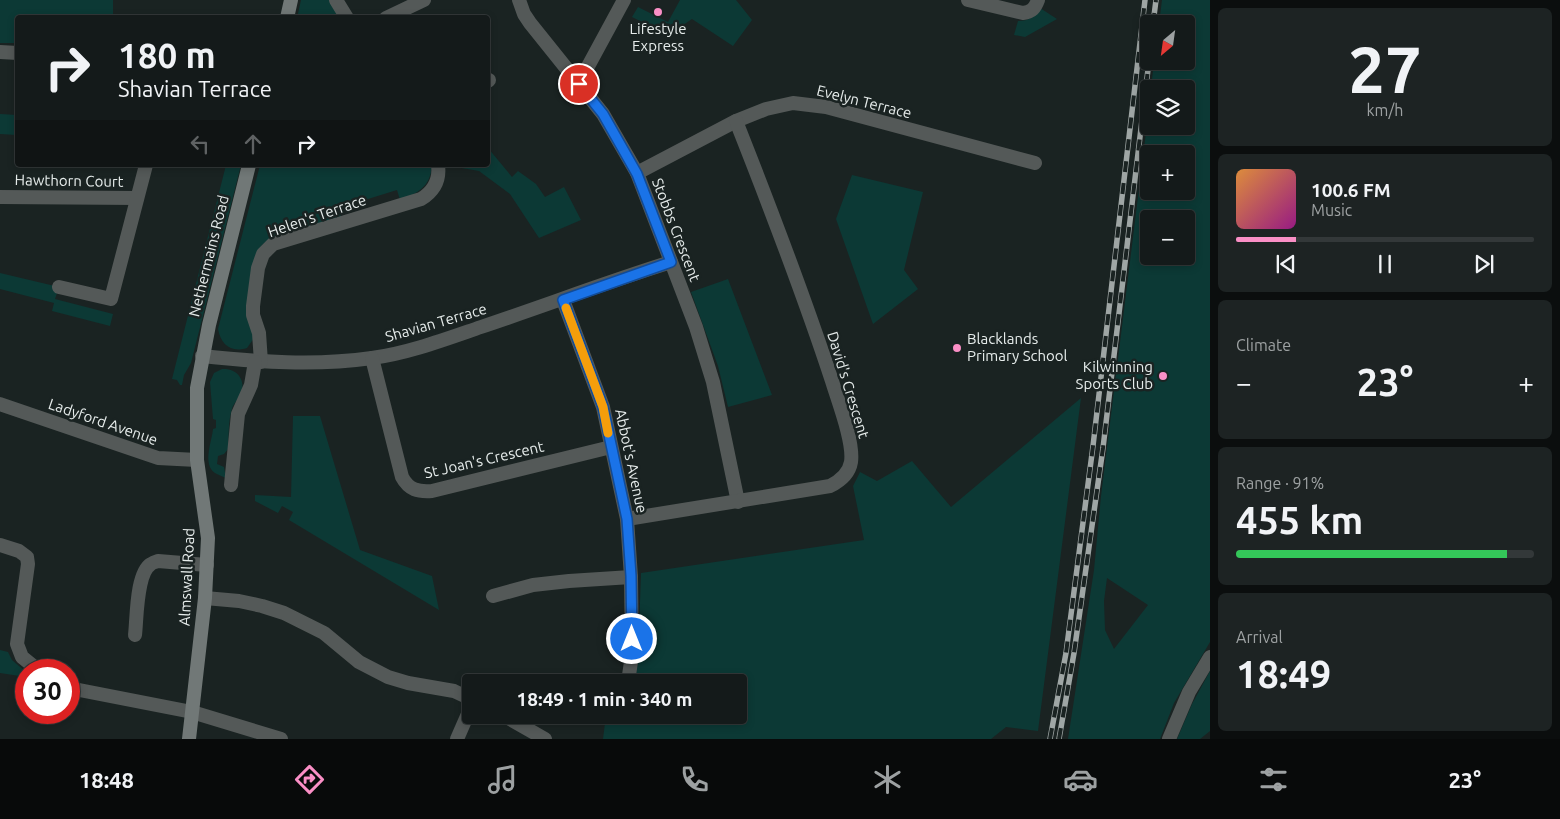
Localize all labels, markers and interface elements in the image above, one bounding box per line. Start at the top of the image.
marker: Lifestyle Express [652,6,664,18]
north arrow [1140,15,1195,70]
map controls [1140,15,1195,265]
place label: Lifestyle Express [629,20,687,54]
text: 27 [1348,32,1422,105]
icon: right [35,35,100,100]
text: 180 m [118,35,216,75]
pin [558,63,600,105]
icon: arrive [565,70,593,98]
text: Shavian Terrace [118,76,272,101]
button: layers [1140,80,1195,135]
street label: Evelyn Terrace [815,82,913,122]
text: km/h [1367,101,1403,119]
icon: left [186,130,214,158]
icon: ahead [239,130,267,158]
icon: right [292,130,320,158]
button: + [1140,145,1195,200]
street label: Hawthorn Court [14,171,124,190]
street label: Stobbs Crescent [649,176,704,284]
text: 100.6 FM [1311,179,1391,201]
street label: Helen's Terrace [265,191,368,240]
street label: Nethermains Road [185,193,232,318]
text: Music [1311,201,1352,219]
button: − [1140,210,1195,265]
icon: previous [1272,250,1300,278]
icon: pause [1371,250,1399,278]
icon: next [1470,250,1498,278]
street label: Shavian Terrace [383,300,489,345]
street label: David's Crescent [824,329,873,440]
place label: Blacklands Primary School [967,330,1068,364]
text: Climate [1236,336,1291,354]
marker: Blacklands Primary School [951,342,963,354]
place label: Kilwinning Sports Club [1076,358,1153,392]
text: 23° [1357,361,1413,403]
text: − [1236,367,1252,398]
text: + [1518,367,1534,398]
marker: Kilwinning Sports Club [1157,370,1169,382]
street label: Ladyford Avenue [46,395,160,448]
street label: Abbot's Avenue [612,407,651,515]
street label: St Joan's Crescent [422,437,545,482]
text: Range · 91% [1236,474,1324,492]
text: 455 km [1236,499,1363,541]
street label: Almswall Road [175,527,198,627]
position arrow [605,612,657,664]
text: Arrival [1236,628,1283,646]
text: 18:49 [1236,653,1331,695]
speed limit sign: 30 [15,659,80,724]
text: 18:49 · 1 min · 340 m [517,688,692,710]
icon: directions [292,762,327,797]
icon: music [485,762,520,797]
icon: phone [677,762,712,797]
icon: climate [870,762,905,797]
icon: car [1063,762,1098,797]
icon: filters [1256,762,1291,797]
text: 18:48 [79,767,134,792]
text: 23° [1448,767,1481,792]

